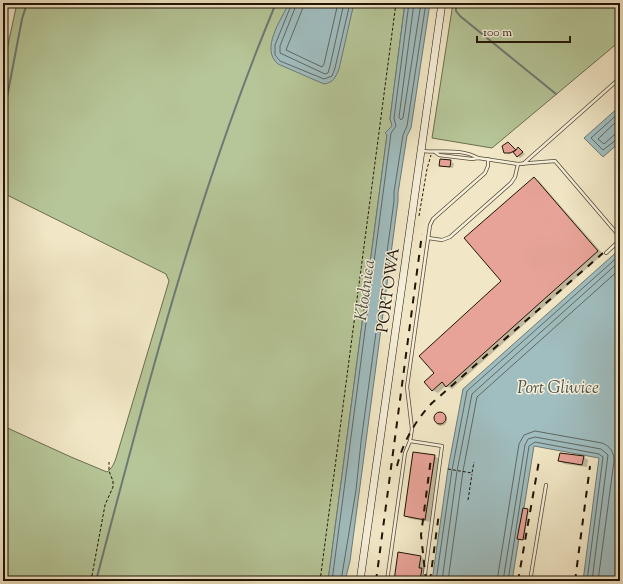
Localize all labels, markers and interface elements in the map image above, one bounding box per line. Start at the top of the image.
scale bar [477,18,570,44]
text: 100 m [483,24,512,42]
street label: PORTOWA [372,246,407,334]
water label: Kłodnica [350,258,382,322]
water label: Port Gliwice [517,377,599,401]

